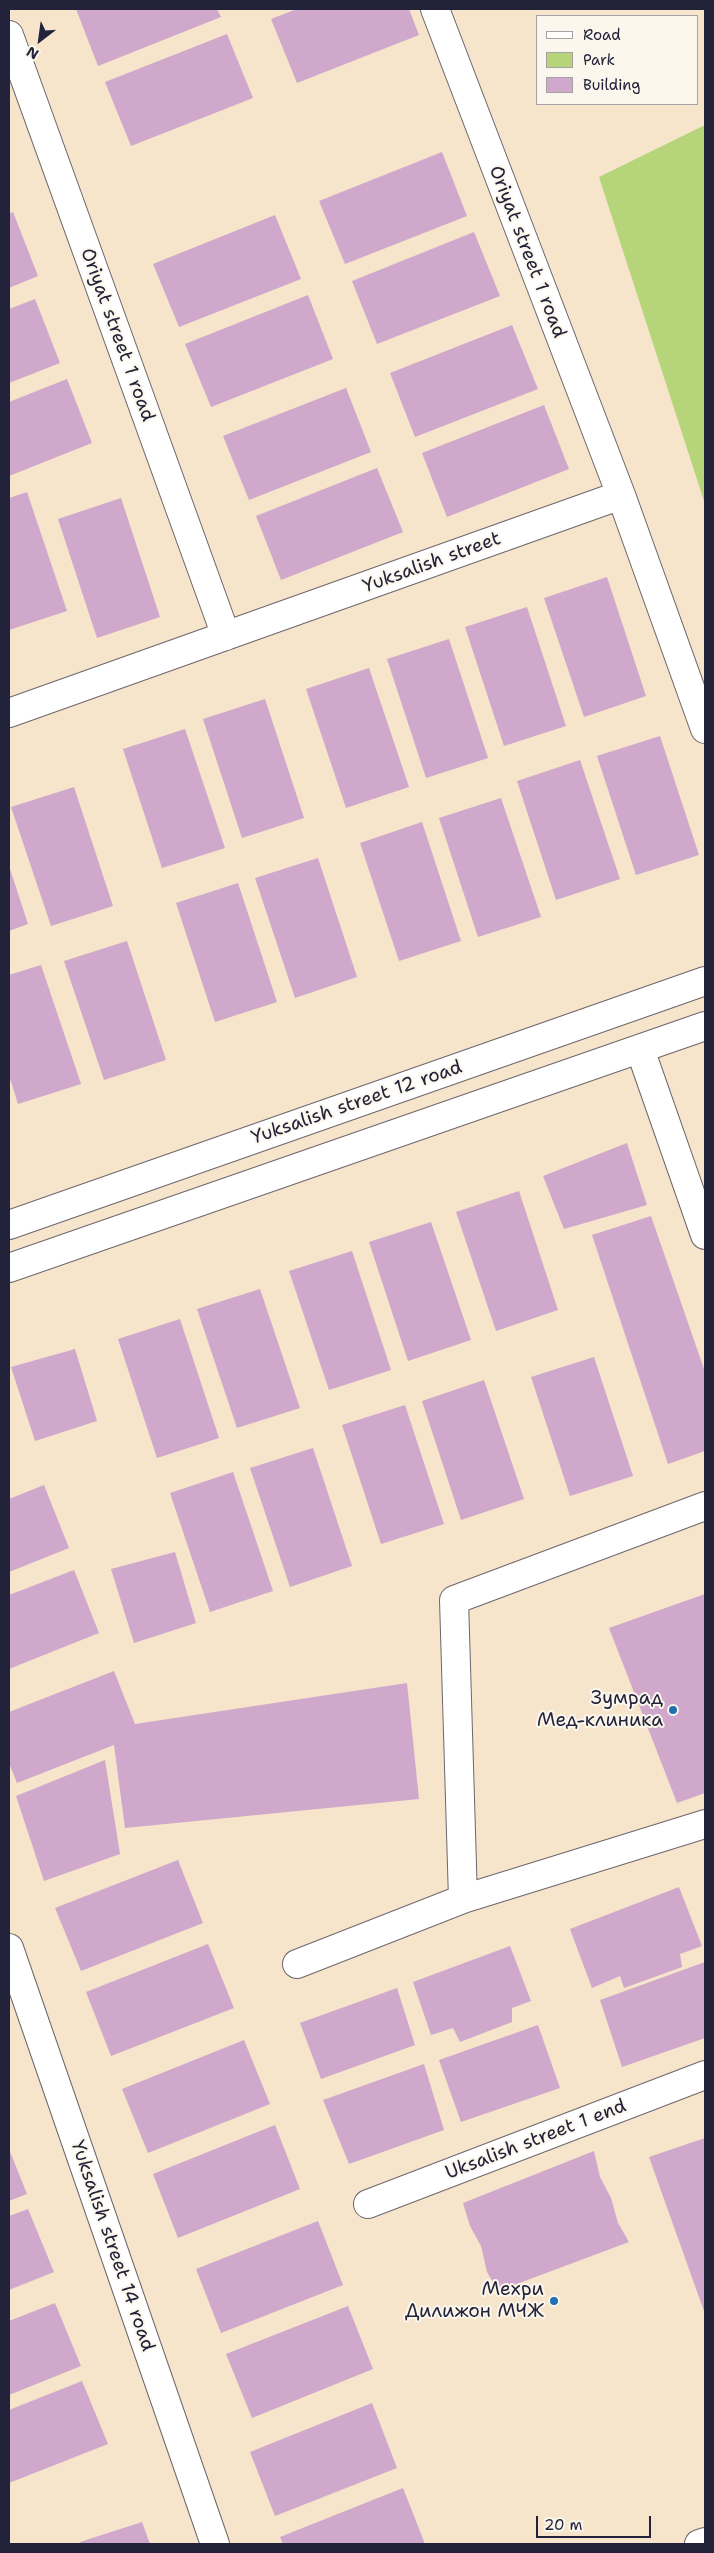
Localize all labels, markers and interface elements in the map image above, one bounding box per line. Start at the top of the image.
north arrow [15,15,65,65]
legend [536,15,699,105]
text: Road [583,25,621,45]
text: N [23,42,42,64]
text: Park [583,50,615,70]
text: Building [583,75,640,95]
street label: Oriyat street 1 road [484,163,570,341]
street label: Oriyat street 1 road [75,245,159,425]
street label: Yuksalish street [360,528,504,598]
street label: Yuksalish street 12 road [249,1056,465,1150]
place label: Зумрад Мед-клиника [537,1688,663,1732]
marker: Зумрад Мед-клиника [667,1704,679,1716]
street label: Uksalish street 1 end [442,2095,630,2185]
street label: Yuksalish street 14 road [65,2138,159,2354]
place label: Мехри Дилижон МЧЖ [405,2279,544,2323]
marker: Мехри Дилижон МЧЖ [548,2295,560,2307]
scale bar [539,2506,654,2538]
text: 20 m [544,2515,583,2535]

